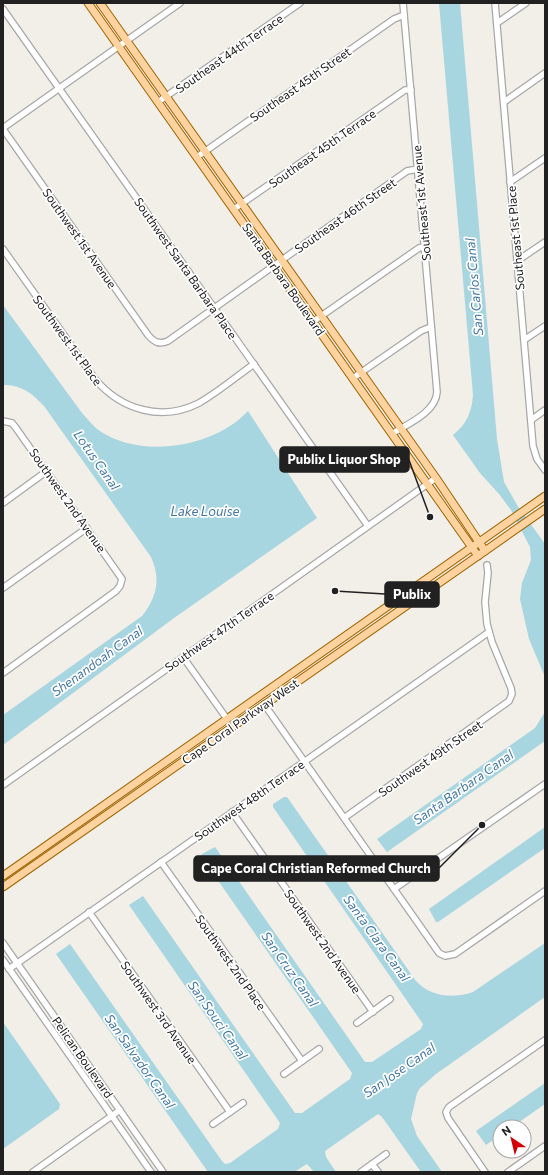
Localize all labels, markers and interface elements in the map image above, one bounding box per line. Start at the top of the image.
street label: Southeast 44th Terrace [173,11,285,95]
street label: Southeast 45th Street [247,44,353,124]
street label: Southeast 45th Terrace [266,106,378,190]
street label: Southeast 1st Avenue [409,145,433,261]
street label: Southeast 46th Street [292,175,398,255]
street label: Southwest 1st Avenue [40,185,120,291]
street label: Southeast 1st Place [503,185,527,291]
street label: Southwest Santa Barbara Place [132,195,240,341]
street label: Santa Barbara Boulevard [240,220,328,338]
water label: San Carlos Canal [462,237,486,336]
street label: Southwest 1st Place [31,292,105,388]
water label: Lotus Canal [71,427,124,494]
street label: Southwest 2nd Avenue [27,445,109,555]
callout: Publix Liquor Shop [280,447,409,472]
text: Publix Liquor Shop [287,451,401,467]
water label: Lake Louise [171,503,240,519]
callout: Publix [385,582,439,607]
text: Publix [393,586,432,602]
street label: Southwest 47th Terrace [162,588,276,674]
water label: Shenandoah Canal [48,622,146,699]
street label: Cape Coral Parkway West [179,675,301,767]
street label: Southwest 49th Street [375,717,485,799]
water label: Santa Barbara Canal [410,746,517,828]
street label: Southwest 48th Terrace [191,757,307,843]
callout: Cape Coral Christian Reformed Church [194,856,439,881]
text: Cape Coral Christian Reformed Church [201,860,431,876]
street label: Southwest 2nd Avenue [282,886,364,996]
water label: Santa Clara Canal [340,892,414,985]
street label: Southwest 2nd Place [193,912,269,1012]
water label: San Cruz Canal [258,928,322,1010]
street label: Southwest 3rd Avenue [118,958,200,1066]
water label: San Souci Canal [185,978,251,1063]
water label: San Salvador Canal [101,1011,179,1112]
street label: Pelican Boulevard [50,1014,116,1100]
water label: San Jose Canal [360,1039,439,1101]
north arrow [492,1119,532,1159]
text: N [499,1123,513,1138]

